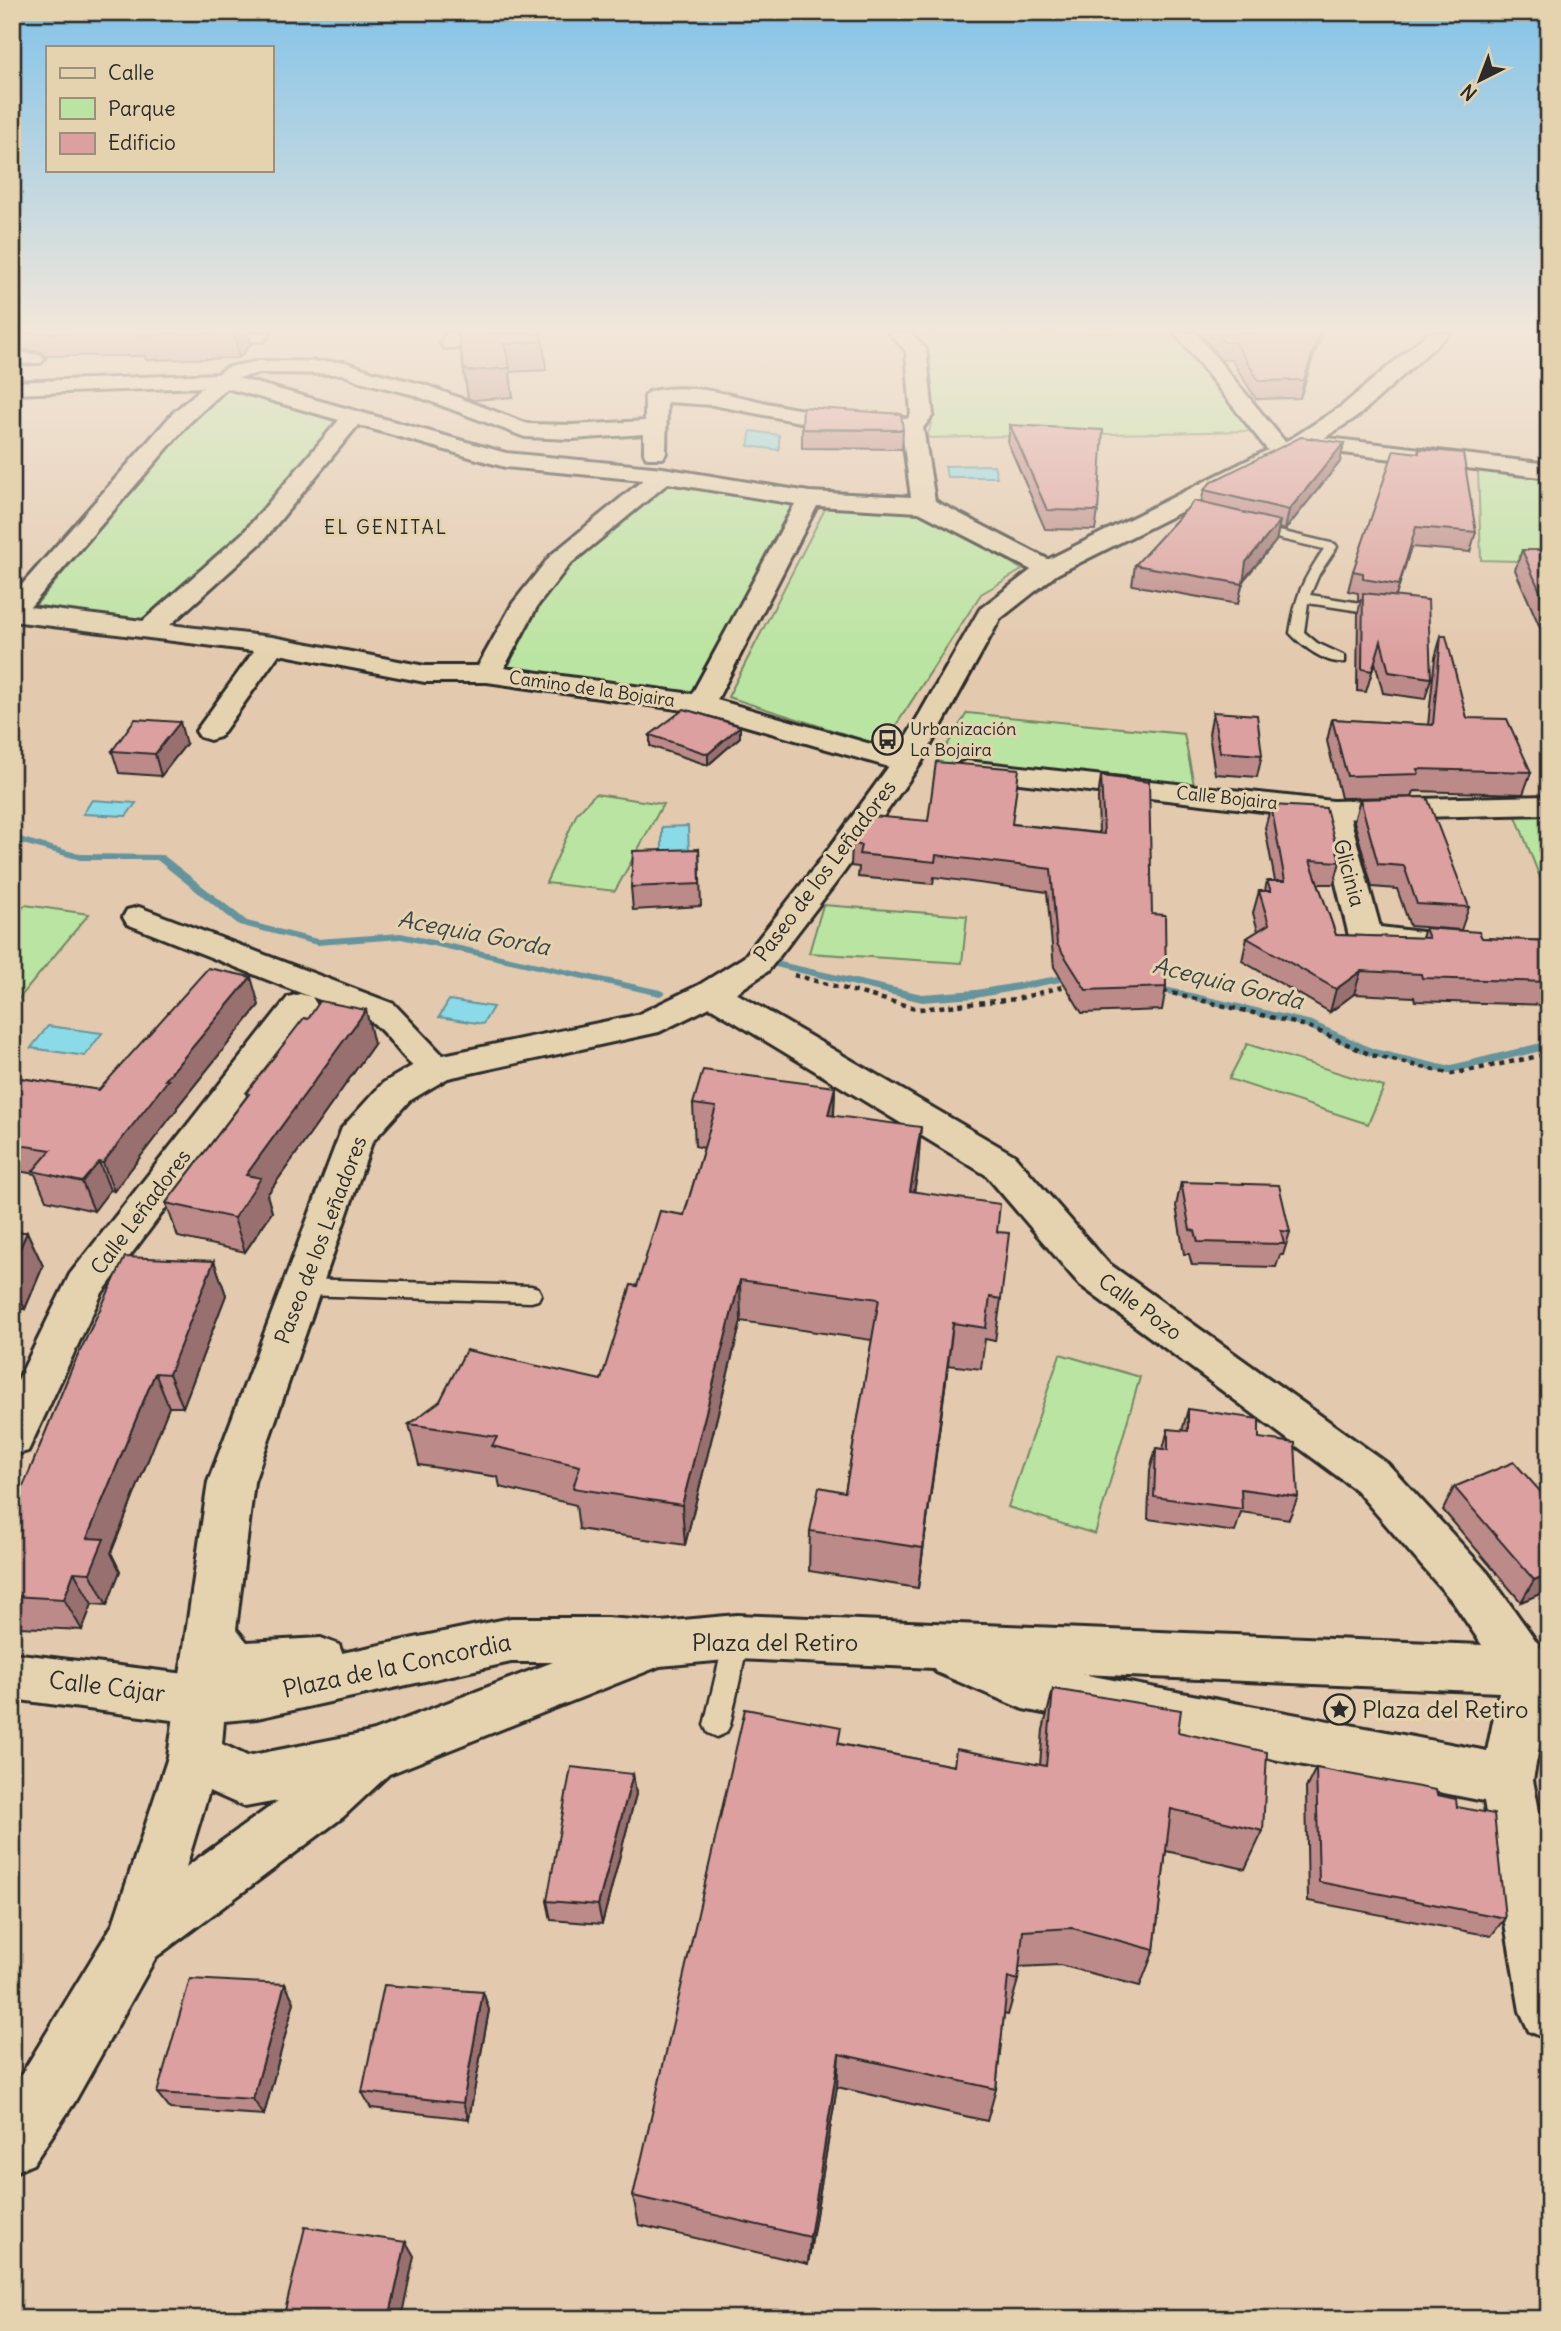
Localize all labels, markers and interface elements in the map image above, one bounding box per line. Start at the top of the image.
legend [46,46,273,172]
north arrow [1446,46,1516,116]
text: Calle [108,59,154,86]
text: N [1456,79,1482,106]
text: Parque [108,95,176,122]
text: Edificio [108,129,176,156]
district label: EL GENITAL [324,515,448,539]
street label: Camino de la Bojaira [508,665,677,712]
place label: Urbanización La Bojaira [910,717,1017,761]
bus stop icon: Urbanización La Bojaira [870,722,904,756]
street label: Paseo de los Leñadores [747,775,902,967]
street label: Calle Bojaira [1175,781,1279,814]
street label: Glicinia [1328,836,1371,910]
water label: Acequia Gorda [396,904,554,962]
water label: Acequia Gorda [1150,950,1308,1016]
street label: Paseo de los Leñadores [268,1132,373,1348]
street label: Calle Leñadores [85,1143,197,1280]
street label: Calle Pozo [1093,1267,1187,1346]
street label: Plaza de la Concordia [280,1626,514,1704]
street label: Plaza del Retiro [692,1627,858,1657]
street label: Calle Cájar [47,1664,167,1708]
place icon: Plaza del Retiro [1322,1693,1356,1727]
place label: Plaza del Retiro [1362,1694,1528,1724]

